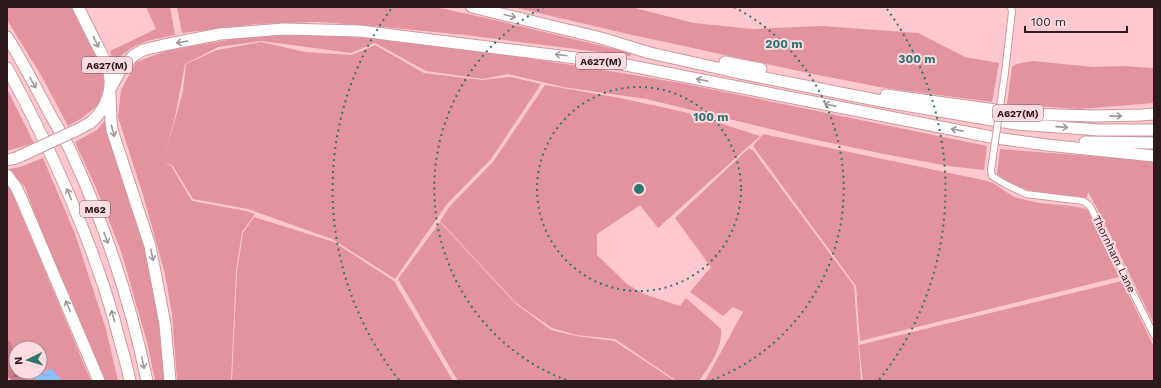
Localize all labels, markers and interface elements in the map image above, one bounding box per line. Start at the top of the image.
scale bar [1025,8,1127,34]
one-way arrow [503,13,516,21]
text: 100 m [1031,15,1066,29]
one-way arrow [92,36,100,48]
text: 200 m [765,37,803,51]
one-way arrow [176,38,189,46]
one-way arrow [555,51,568,59]
text: 300 m [898,52,936,66]
road number: A627(M) [576,53,626,69]
road number: A627(M) [82,57,132,73]
one-way arrow [696,75,709,83]
one-way arrow [30,77,38,89]
one-way arrow [824,100,837,108]
road number: A627(M) [993,105,1043,121]
text: 100 m [693,110,729,124]
one-way arrow [1109,112,1122,120]
one-way arrow [110,124,117,137]
one-way arrow [1055,124,1068,131]
one-way arrow [951,126,964,134]
centre of rings [632,182,646,196]
one-way arrow [65,188,73,200]
road number: M62 [80,201,110,217]
street label: Thornham Lane [1090,213,1138,295]
one-way arrow [103,232,111,244]
one-way arrow [148,248,156,261]
one-way arrow [63,301,71,313]
one-way arrow [109,310,116,323]
north arrow [8,340,48,380]
text: N [12,356,25,365]
one-way arrow [140,356,148,369]

